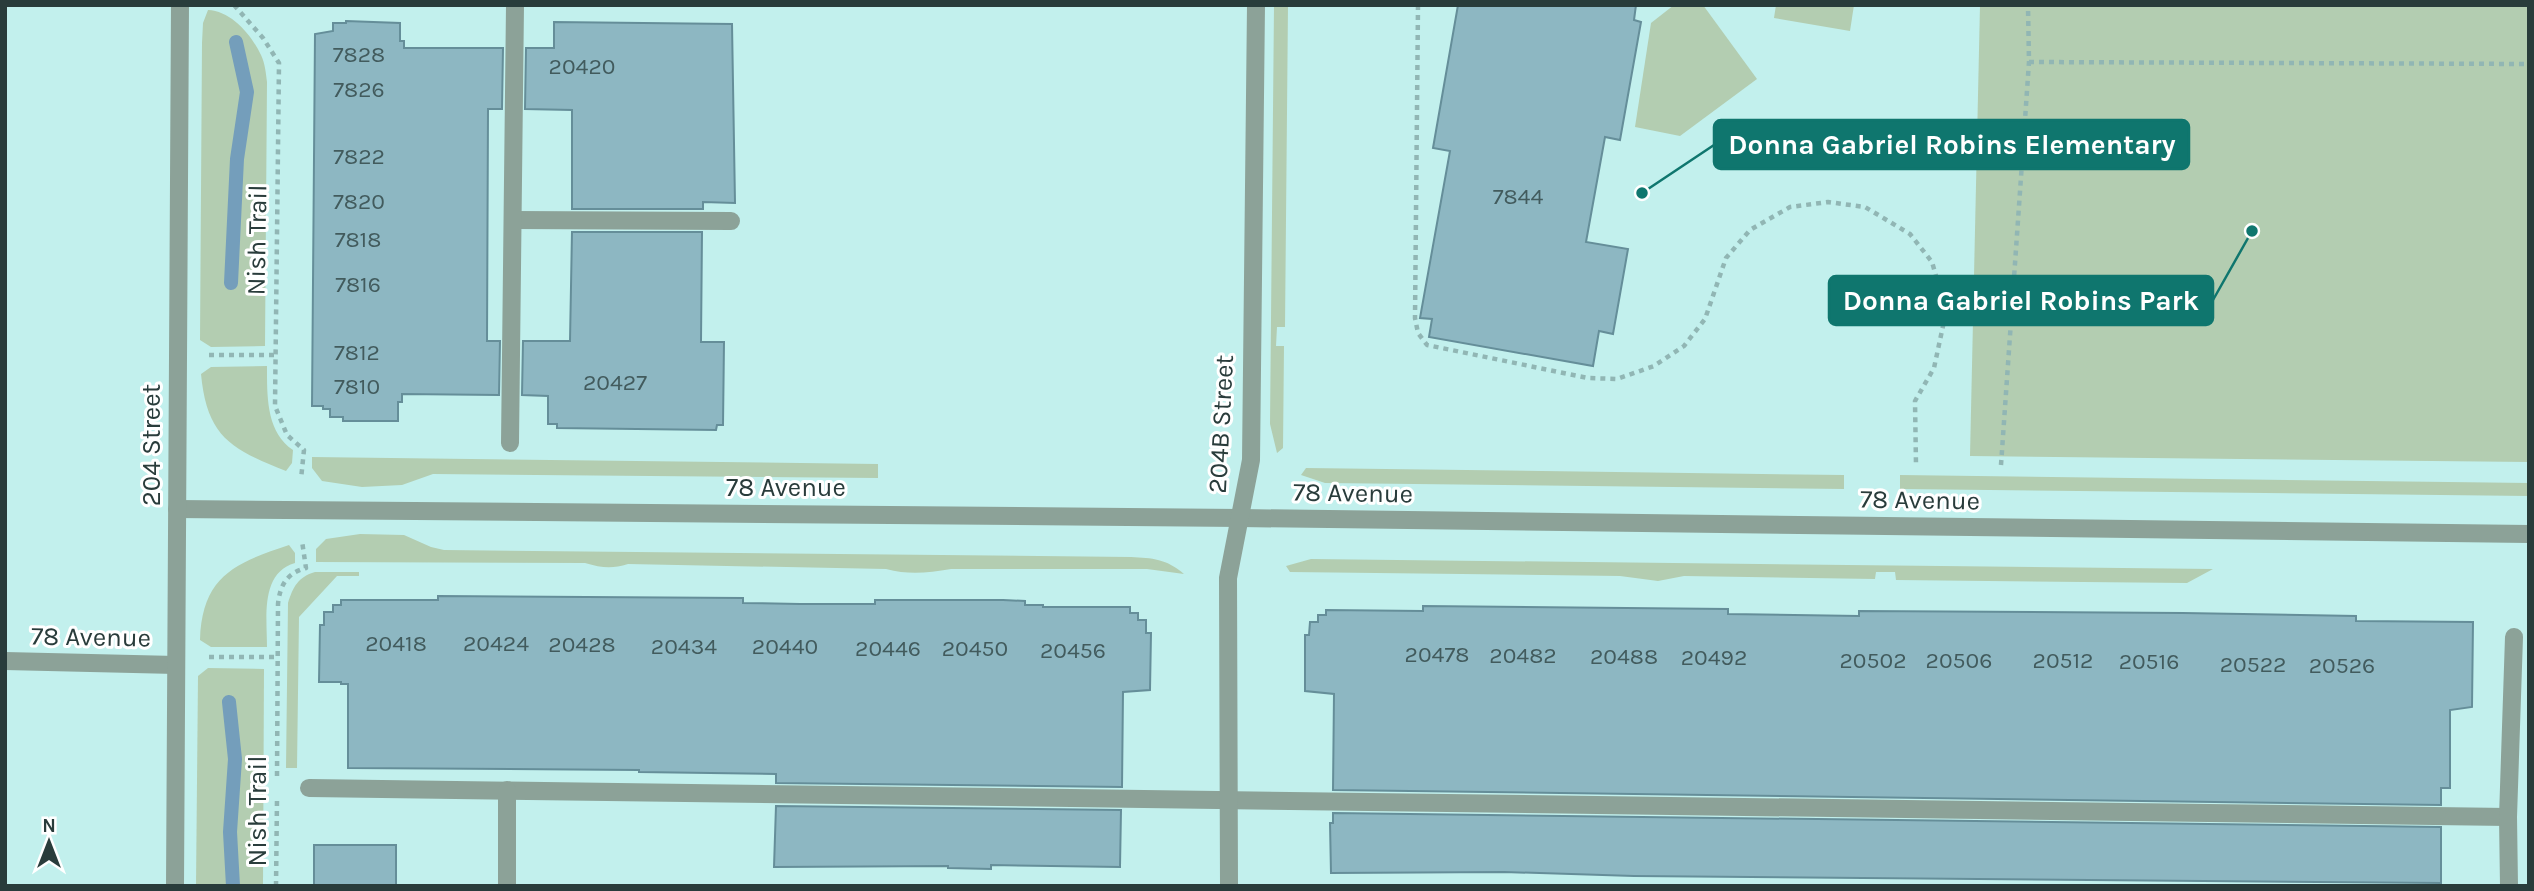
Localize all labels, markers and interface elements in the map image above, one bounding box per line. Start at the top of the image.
house number: 7828 [333,41,385,68]
house number: 20420 [549,53,615,80]
house number: 7826 [333,76,385,103]
callout: Donna Gabriel Robins Elementary [1714,120,2189,169]
text: Donna Gabriel Robins Elementary [1728,128,2176,161]
house number: 7822 [333,143,385,170]
house number: 7844 [1493,183,1543,210]
street label: Nish Trail [241,184,273,296]
house number: 7820 [333,188,385,215]
house number: 7818 [335,226,381,253]
house number: 7816 [335,271,381,298]
callout: Donna Gabriel Robins Park [1829,276,2213,325]
text: Donna Gabriel Robins Park [1843,284,2200,317]
house number: 7812 [334,339,380,366]
street label: 204B Street [1202,354,1240,494]
house number: 20427 [583,369,647,396]
house number: 7810 [334,373,380,400]
street label: 204 Street [136,384,167,506]
street label: 78 Avenue [726,472,846,503]
street label: 78 Avenue [1293,476,1413,510]
street label: 78 Avenue [1860,483,1980,517]
street label: 78 Avenue [31,620,151,654]
house number: 20418 [365,630,427,657]
house number: 20424 [463,630,529,657]
house number: 20428 [548,631,616,658]
house number: 20434 [651,633,717,660]
house number: 20440 [752,633,818,660]
house number: 20446 [855,635,921,662]
house number: 20450 [942,635,1008,662]
house number: 20456 [1040,637,1106,664]
house number: 20478 [1405,641,1469,668]
house number: 20482 [1489,642,1557,669]
house number: 20488 [1590,643,1658,670]
house number: 20492 [1681,644,1747,671]
house number: 20502 [1840,647,1906,674]
house number: 20506 [1926,647,1992,674]
house number: 20512 [2033,647,2093,674]
house number: 20516 [2119,648,2179,675]
house number: 20522 [2220,651,2286,678]
house number: 20526 [2309,652,2375,679]
street label: Nish Trail [242,756,273,866]
north arrow [14,807,84,877]
text: N [42,815,56,837]

